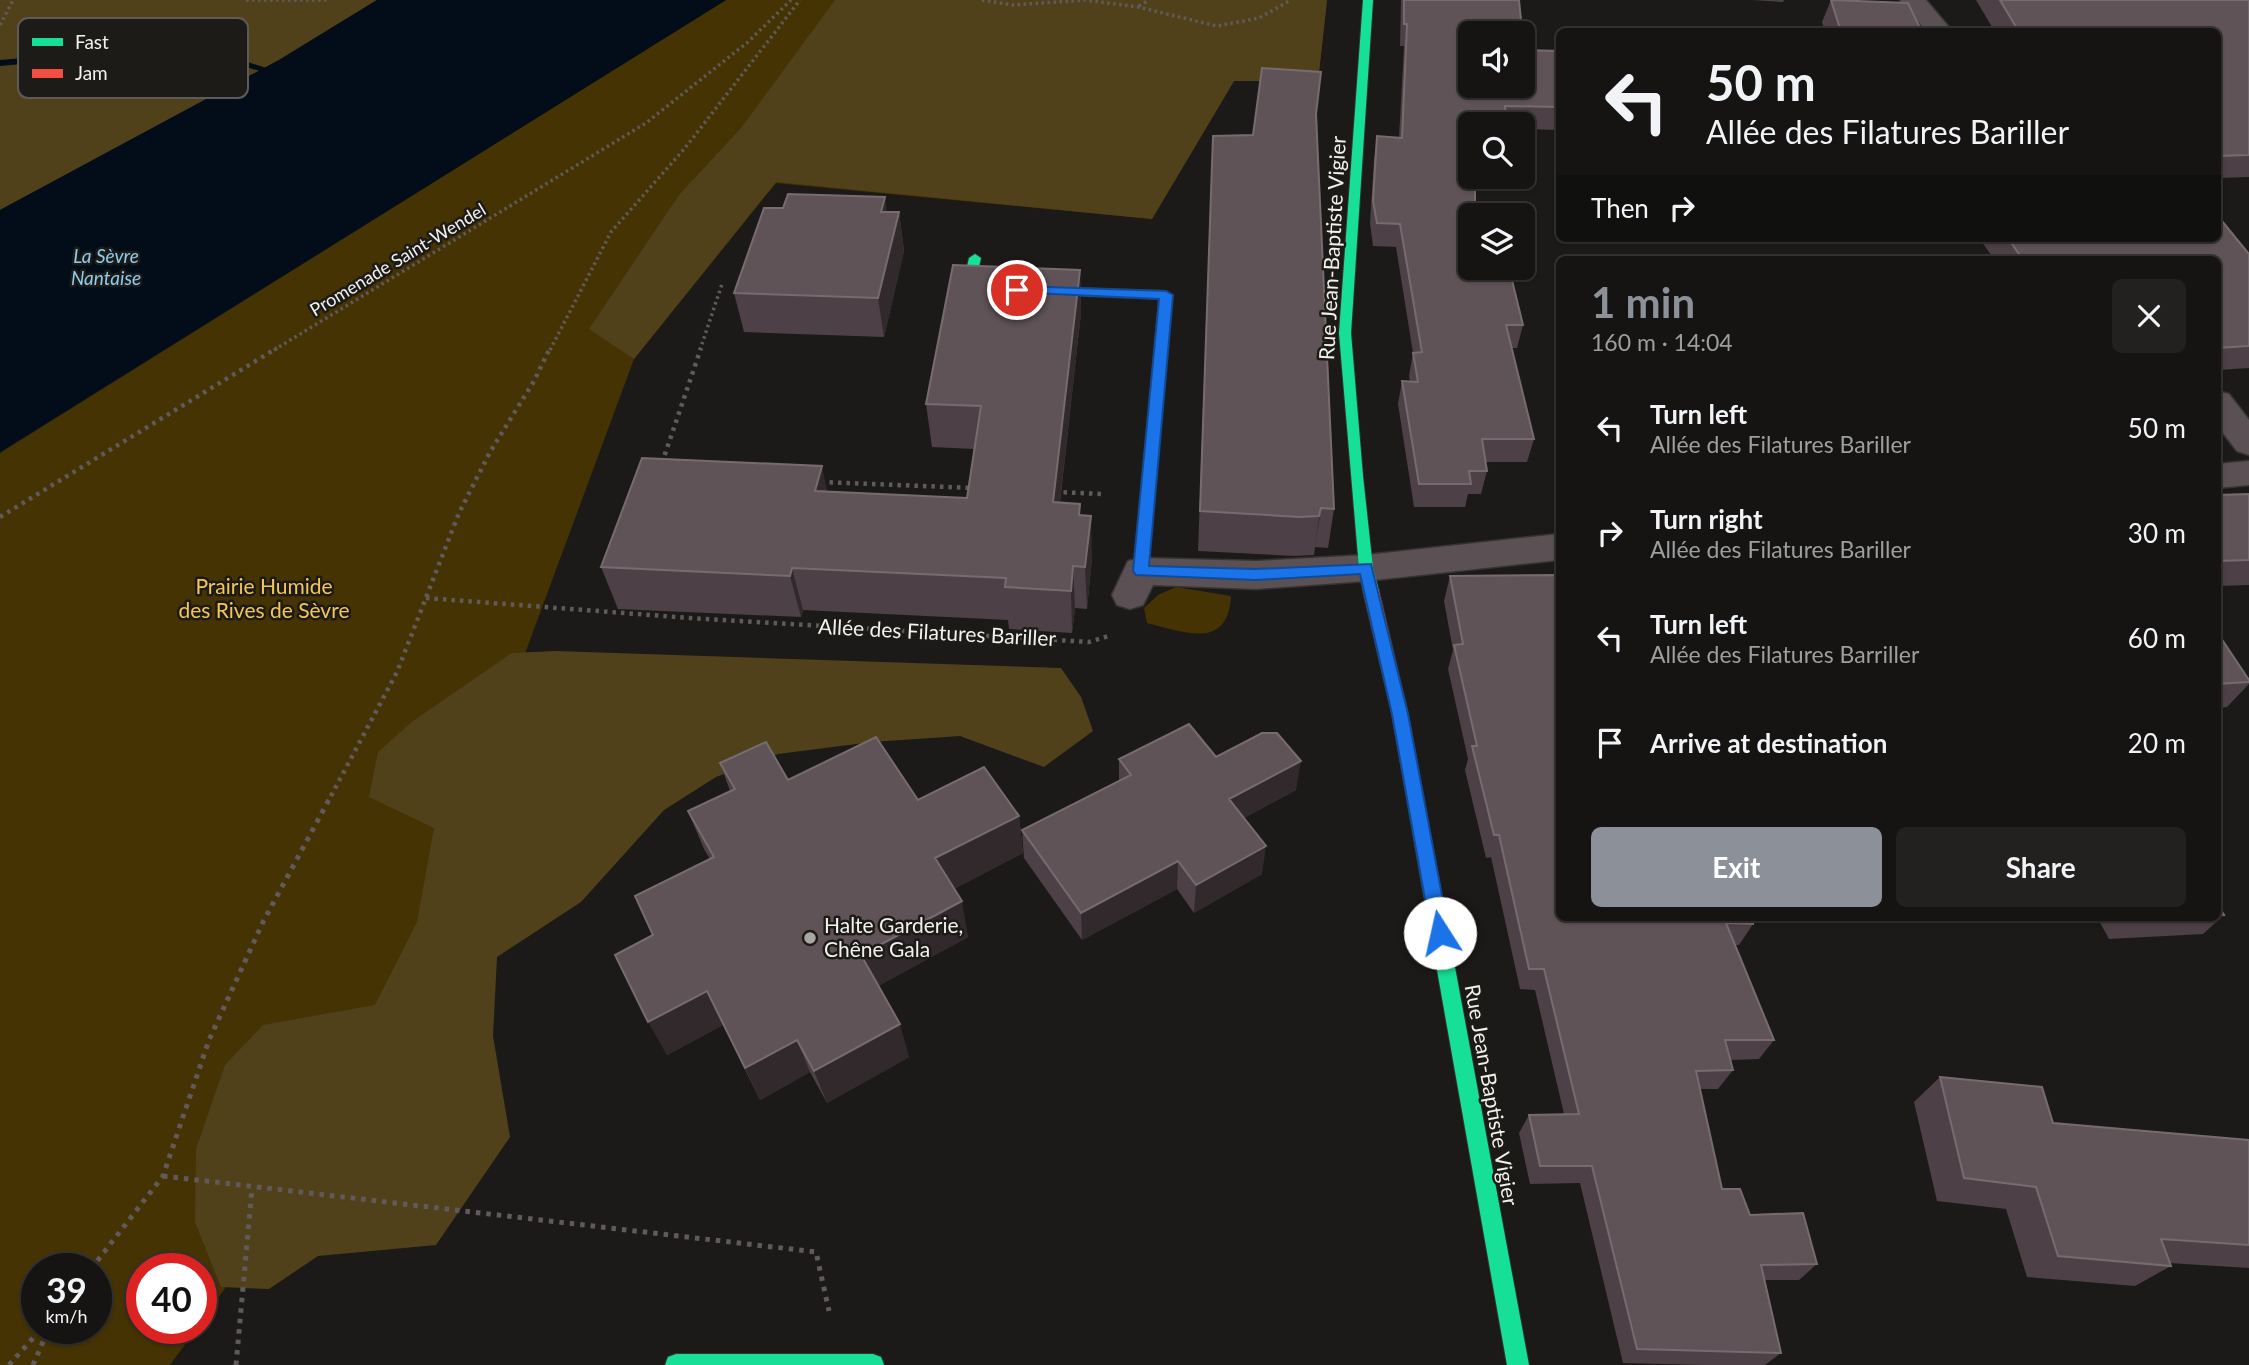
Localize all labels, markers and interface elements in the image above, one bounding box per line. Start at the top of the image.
legend [18,18,248,98]
map controls [1458,21,1535,280]
button: sound [1458,21,1535,98]
text: Fast [75,30,109,53]
text: 50 m [1706,53,1816,111]
icon: left [1591,56,1682,147]
text: Jam [75,61,108,84]
button: search [1458,112,1535,189]
text: Allée des Filatures Bariller [1706,112,2069,151]
street label: Rue Jean-Baptiste Vigier [1313,135,1350,361]
icon: right [1663,189,1701,227]
text: Then [1591,192,1649,224]
street label: Promenade Saint-Wendel [306,198,489,320]
button: layers [1458,203,1535,280]
water label: La Sèvre Nantaise [71,244,141,289]
pin [987,260,1047,320]
icon: arrive [998,271,1036,309]
text: 1 min [1591,277,1695,327]
button: close [2112,279,2186,353]
text: 160 m · 14:04 [1591,328,1733,356]
text: Turn left [1650,398,1747,430]
icon: left [1591,409,1629,447]
text: 50 m [2128,412,2186,444]
text: Allée des Filatures Bariller [1650,430,1911,458]
text: Turn right [1650,503,1763,535]
icon: right [1591,514,1629,552]
text: 30 m [2128,517,2186,549]
text: Allée des Filatures Bariller [1650,535,1911,563]
park label: Prairie Humide des Rives de Sèvre [178,573,350,622]
text: Turn left [1650,608,1747,640]
street label: Allée des Filatures Bariller [817,613,1057,650]
icon: left [1591,619,1629,657]
text: 60 m [2128,622,2186,654]
text: Allée des Filatures Barriller [1650,640,1919,668]
icon: arrive [1591,724,1629,762]
text: Arrive at destination [1650,727,1887,759]
text: 20 m [2128,727,2186,759]
button: Exit [1591,827,1882,907]
button: Share [1896,827,2186,907]
position arrow [1403,896,1477,970]
place label: Halte Garderie, Chêne Gala [824,912,963,961]
marker: Halte Garderie, Chêne Gala [802,930,818,946]
street label: Rue Jean-Baptiste Vigier [1461,982,1524,1208]
speed limit sign: 40 [126,1253,217,1344]
text: 39 [46,1268,87,1310]
text: km/h [45,1305,88,1327]

